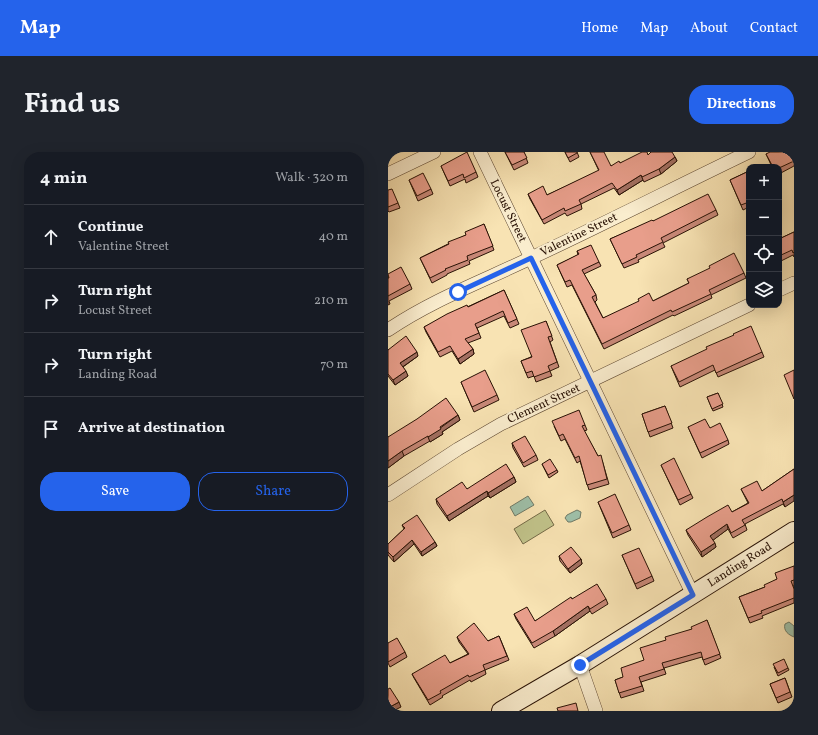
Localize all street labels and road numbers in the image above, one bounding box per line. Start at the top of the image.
street label: Locust Street [486,177,530,245]
street label: Valentine Street [538,209,620,261]
street label: Clement Street [505,380,583,428]
street label: Landing Road [705,539,775,591]

